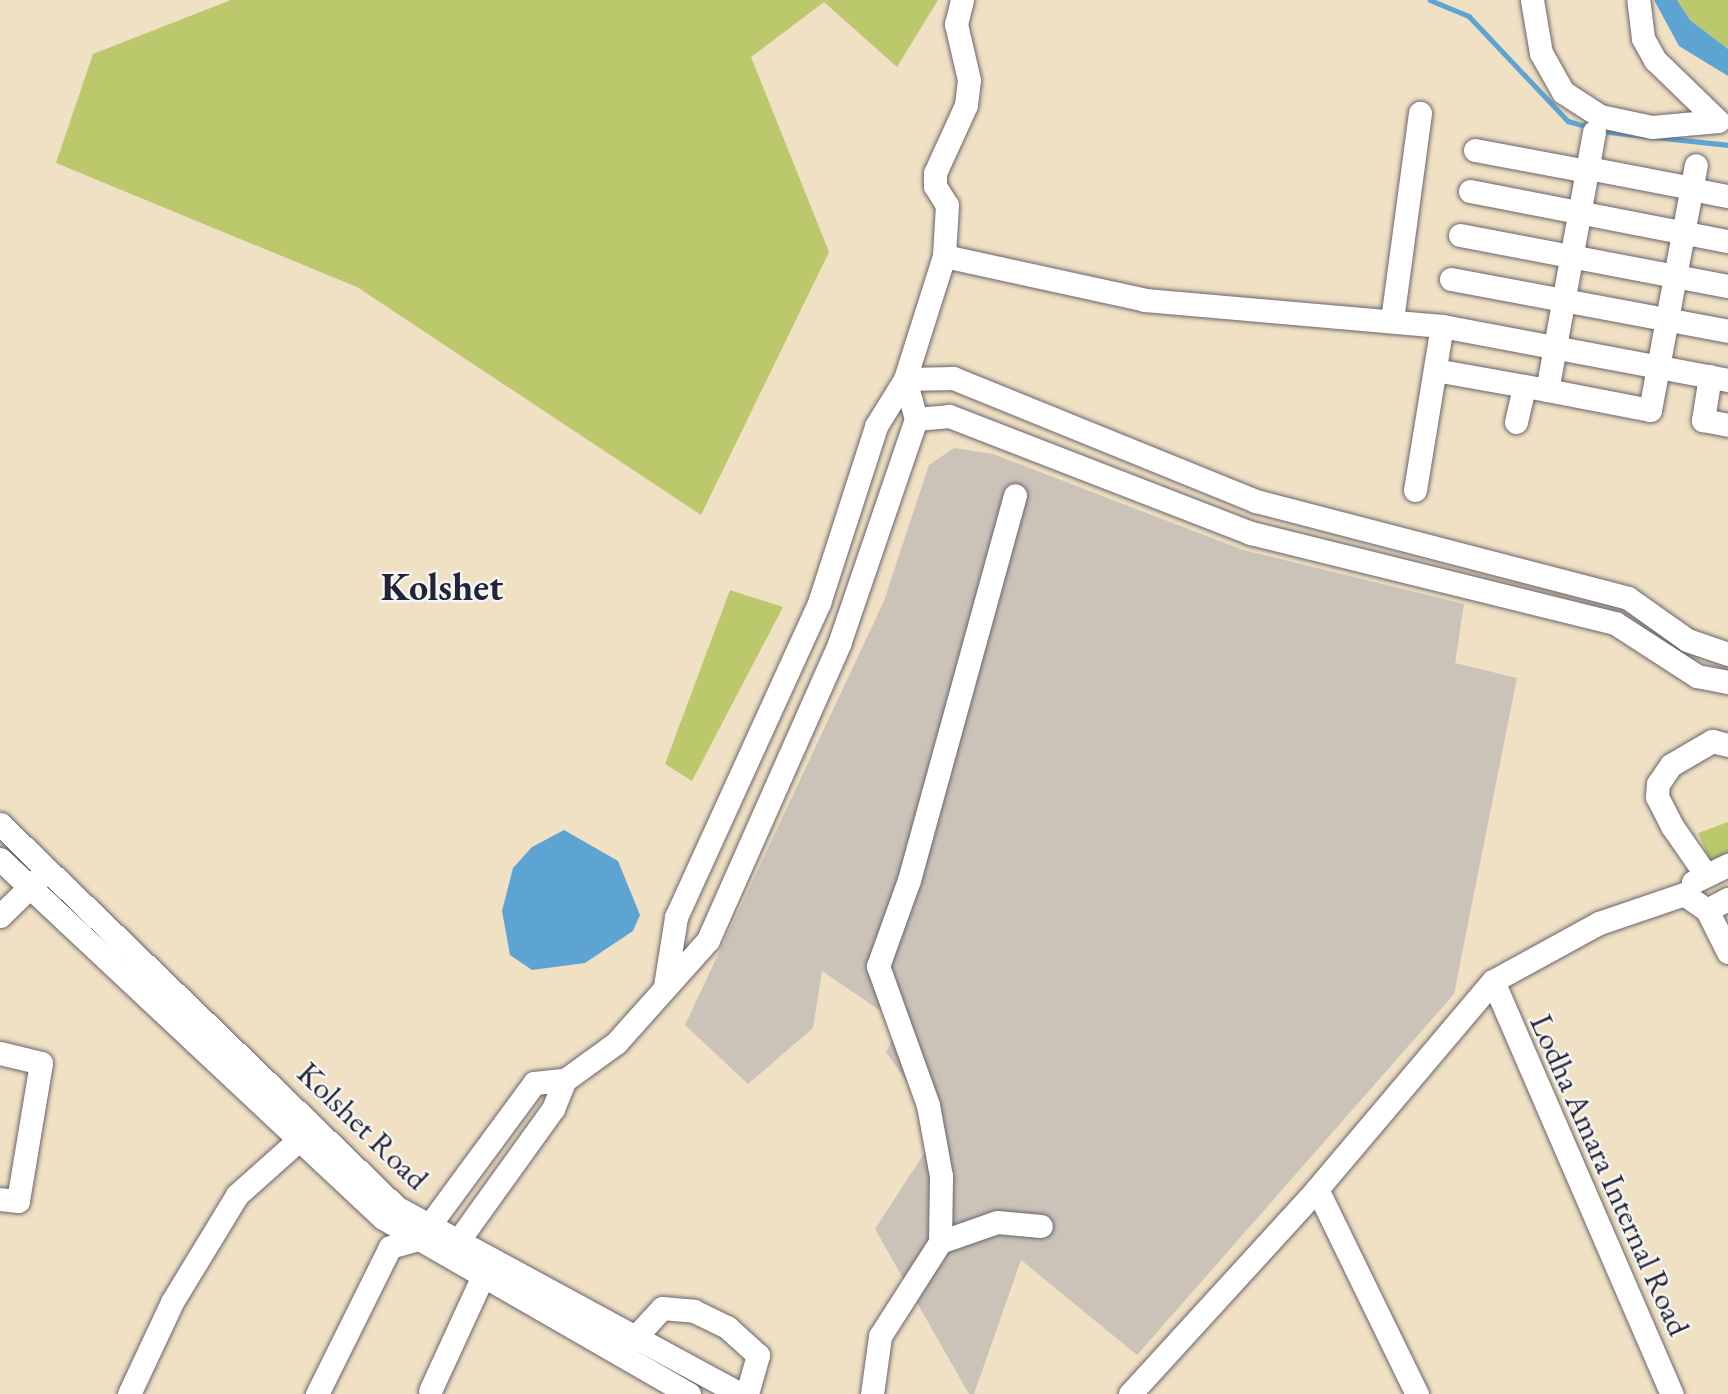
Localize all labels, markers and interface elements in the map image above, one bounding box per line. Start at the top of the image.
district label: Kolshet [381,564,503,610]
street label: Lodha Amara Internal Road [1522,1008,1698,1342]
street label: Kolshet Road [289,1054,437,1198]

